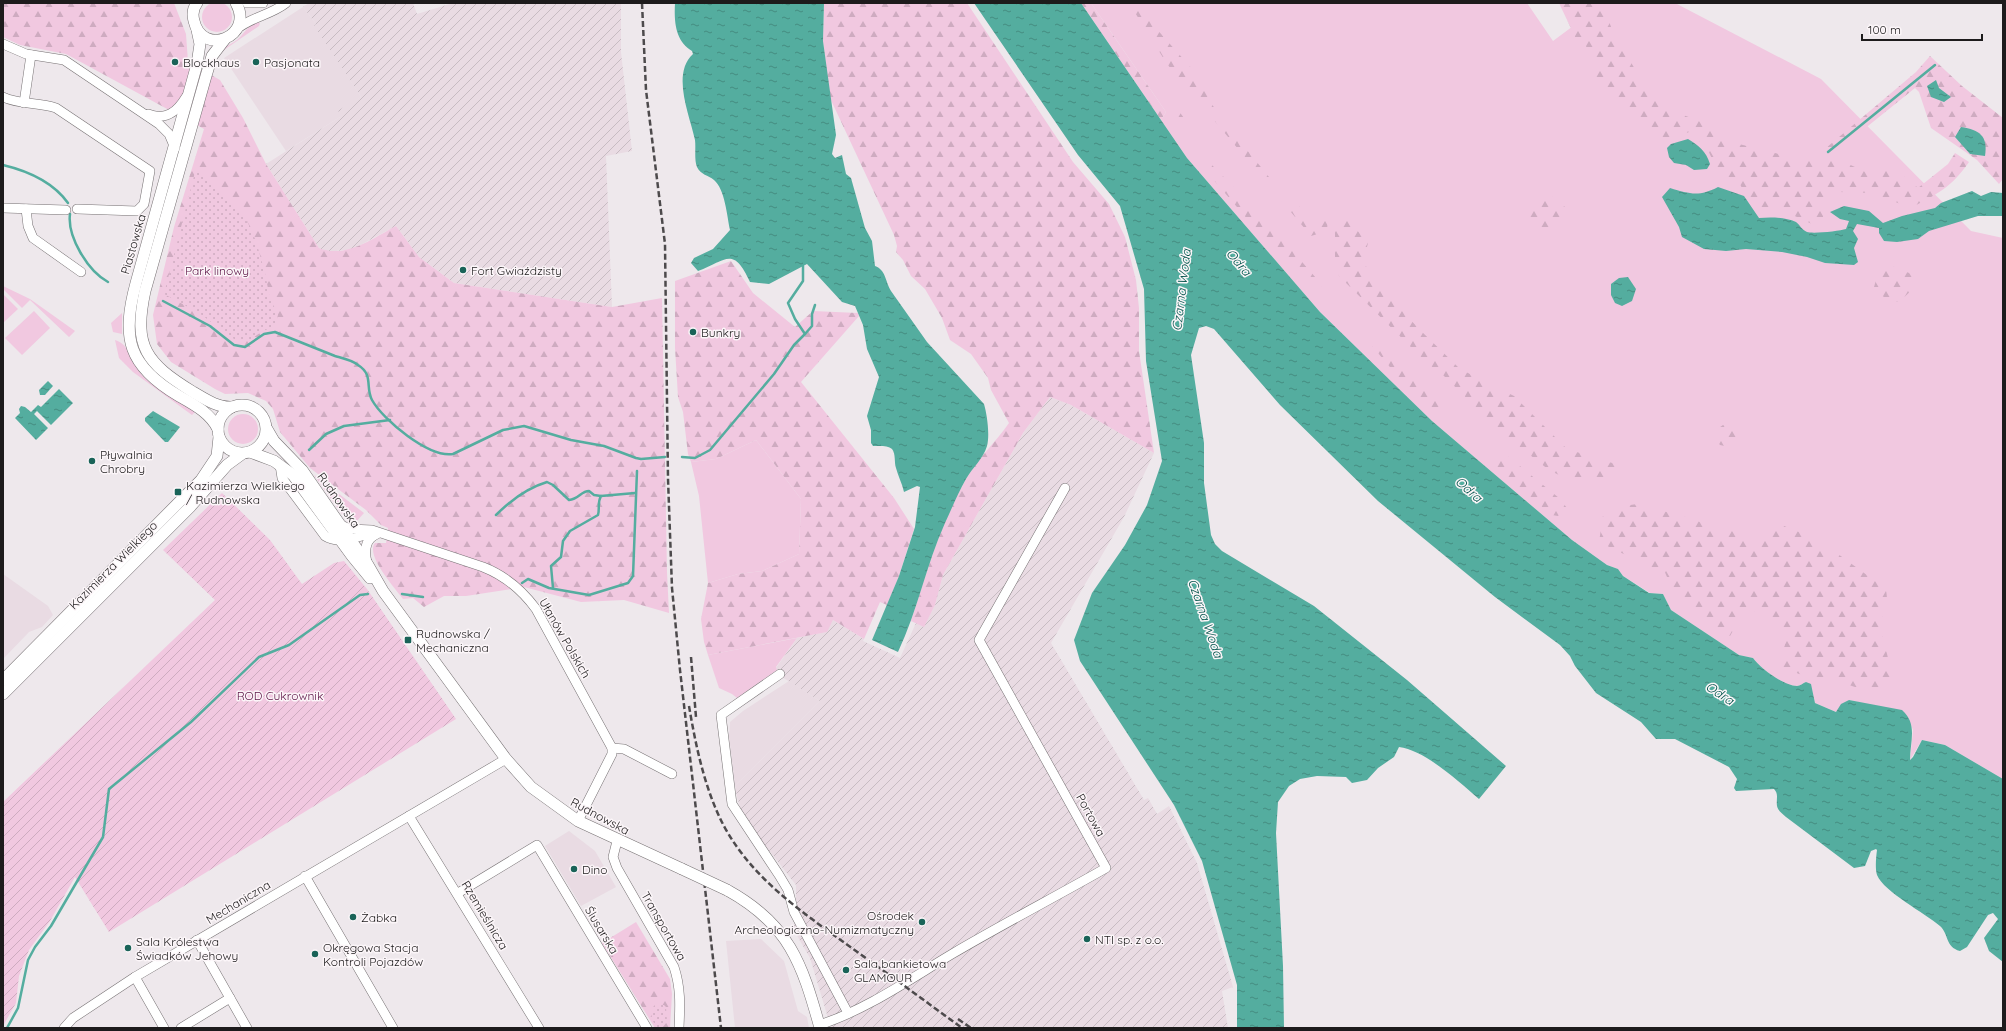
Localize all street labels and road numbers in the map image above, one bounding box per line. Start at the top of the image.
street label: Piastowska [117,212,149,276]
street label: Rudnowska [314,469,364,531]
street label: Kazimierza Wielkiego [66,518,160,612]
street label: Ułanów Polskich [536,595,594,681]
street label: Portowa [1073,791,1109,839]
street label: Rudnowska [568,794,632,838]
street label: Mechaniczna [203,877,273,927]
street label: Rzemieślnicza [459,878,511,952]
street label: Transportowa [638,889,690,963]
street label: Ślusarska [582,903,622,957]

